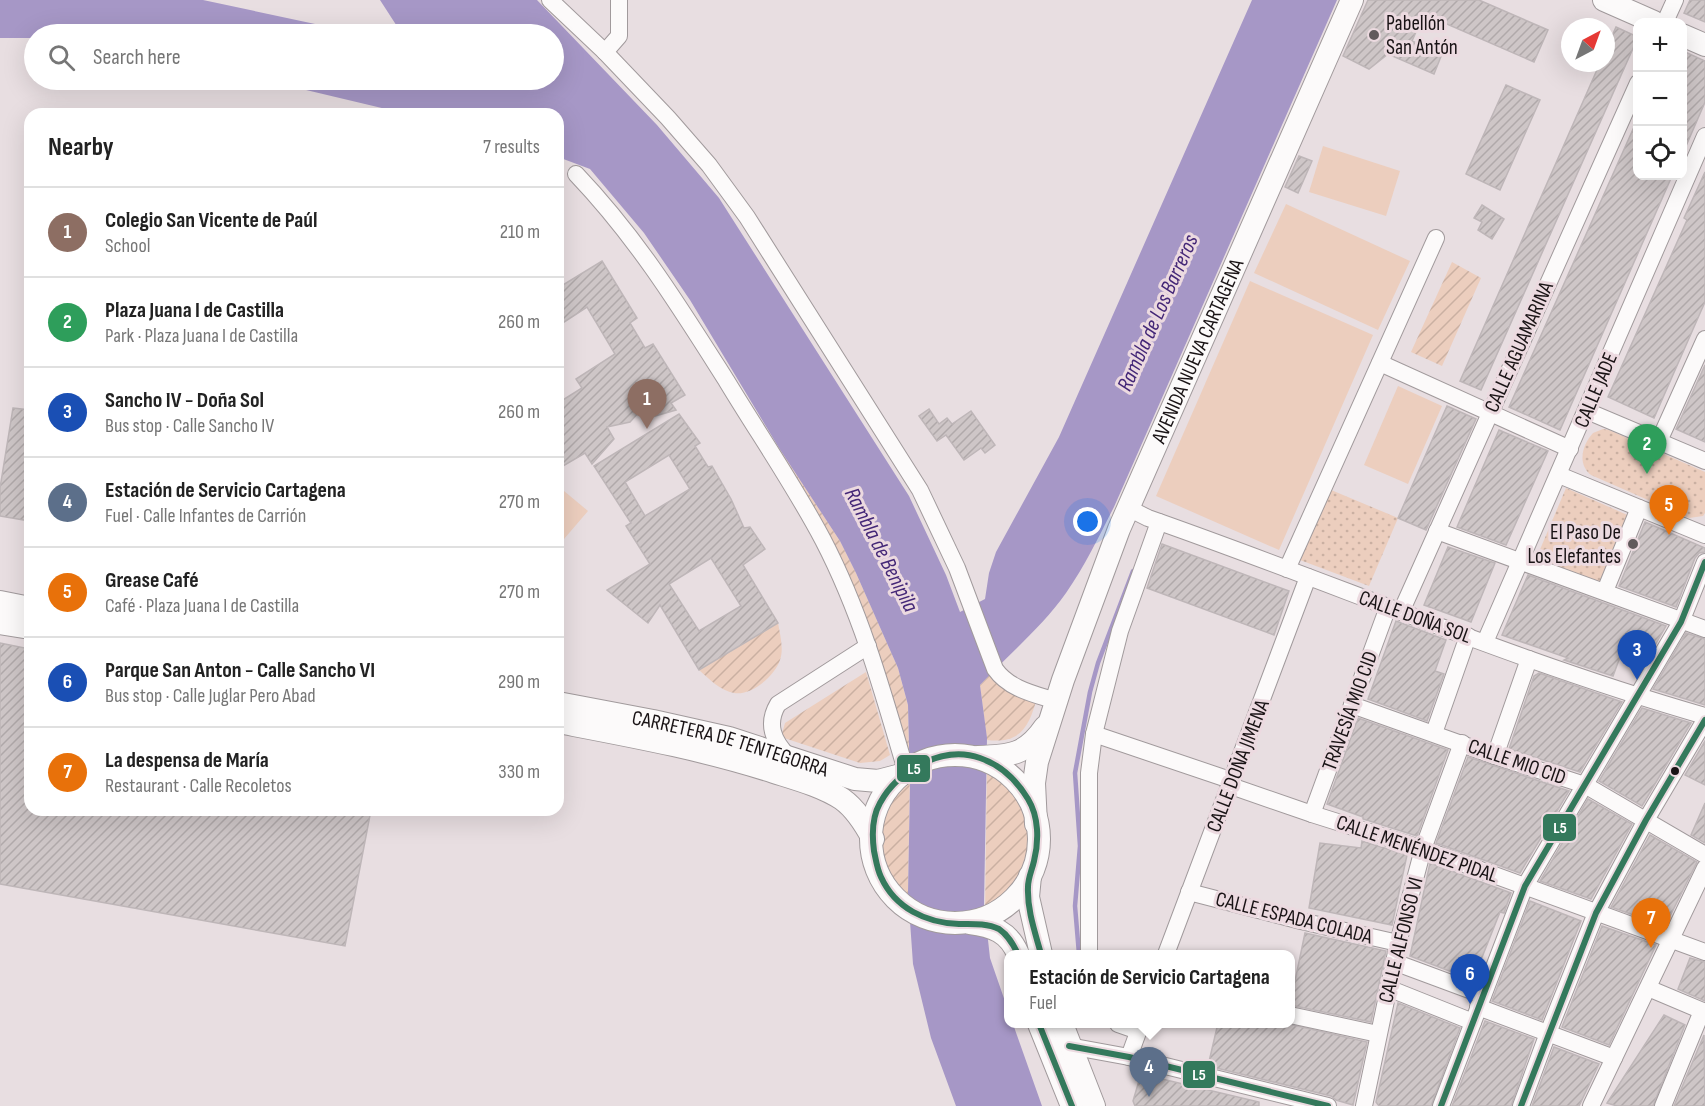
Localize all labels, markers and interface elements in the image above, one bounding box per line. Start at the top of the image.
place label: Pabellón San Antón [1386,11,1458,60]
north arrow [1561,18,1615,72]
map controls [1633,18,1687,180]
button: + [1633,18,1687,72]
search box [24,24,564,90]
marker: Pabellón San Antón [1367,28,1381,42]
icon: search [45,41,78,74]
text: Search here [93,44,180,71]
button: − [1633,72,1687,126]
button: locate [1633,126,1687,180]
text: Nearby [48,132,114,163]
text: 7 results [483,135,540,159]
text: Colegio San Vicente de Paúl [105,207,317,234]
text: 1 [64,220,71,244]
text: 210 m [500,220,540,244]
water label: Rambla de Los Barreros [1111,230,1205,395]
text: School [105,234,150,258]
street label: AVENIDA NUEVA CARTAGENA [1146,254,1249,448]
street label: CALLE AGUAMARINA [1479,277,1559,416]
text: Plaza Juana I de Castilla [105,297,284,324]
text: 2 [63,310,72,334]
text: 260 m [498,310,540,334]
text: Park · Plaza Juana I de Castilla [105,324,298,348]
street label: CALLE JADE [1569,349,1623,431]
pin: 1 [628,380,666,429]
text: Sancho IV - Doña Sol [105,387,264,414]
text: 3 [63,400,72,424]
text: 260 m [498,400,540,424]
text: Bus stop · Calle Sancho IV [105,414,274,438]
pin: 2 [1628,424,1666,474]
text: Estación de Servicio Cartagena [105,477,346,504]
water label: Rambla de Benipila [838,483,924,617]
pin: 5 [1650,486,1688,535]
text: 4 [63,490,72,514]
text: 270 m [499,490,540,514]
text: Fuel · Calle Infantes de Carrión [105,504,306,528]
your location [1073,507,1102,536]
place label: El Paso De Los Elefantes [1528,520,1621,569]
marker: El Paso De Los Elefantes [1626,537,1640,551]
text: Grease Café [105,567,199,594]
text: 5 [63,580,72,604]
text: 270 m [499,580,540,604]
street label: CALLE DOÑA SOL [1356,585,1475,649]
text: Café · Plaza Juana I de Castilla [105,594,299,618]
pin: 3 [1618,630,1656,680]
street label: TRAVESÍA MIO CID [1317,648,1383,774]
text: Parque San Anton - Calle Sancho VI [105,657,375,684]
text: 6 [63,670,72,694]
text: 290 m [498,670,540,694]
text: Bus stop · Calle Juglar Pero Abad [105,684,316,708]
street label: CALLE DOÑA JIMENA [1201,695,1275,836]
street label: CARRETERA DE TENTEGORRA [630,705,832,782]
street label: CALLE MIO CID [1465,734,1569,790]
text: La despensa de María [105,747,269,774]
line badge: L5 [896,754,931,783]
text: 7 [63,760,72,784]
text: 330 m [498,760,540,784]
text: L5 [907,760,921,779]
unlabelled marker [1669,765,1681,777]
text: Restaurant · Calle Recoletos [105,774,292,798]
street label: CALLE MENÉNDEZ PIDAL [1333,810,1501,888]
line badge: L5 [1542,813,1577,842]
text: L5 [1553,819,1567,838]
street label: CALLE ALFONSO VI [1373,874,1429,1006]
street label: CALLE ESPADA COLADA [1213,886,1376,950]
pin: 7 [1632,898,1670,948]
popup [1004,950,1295,1028]
pin: 6 [1450,954,1490,1004]
text: Estación de Servicio Cartagena [1029,964,1270,991]
text: Fuel [1029,991,1057,1015]
pin: 4 [1130,1048,1168,1097]
line badge: L5 [1182,1060,1216,1089]
text: L5 [1192,1066,1206,1085]

